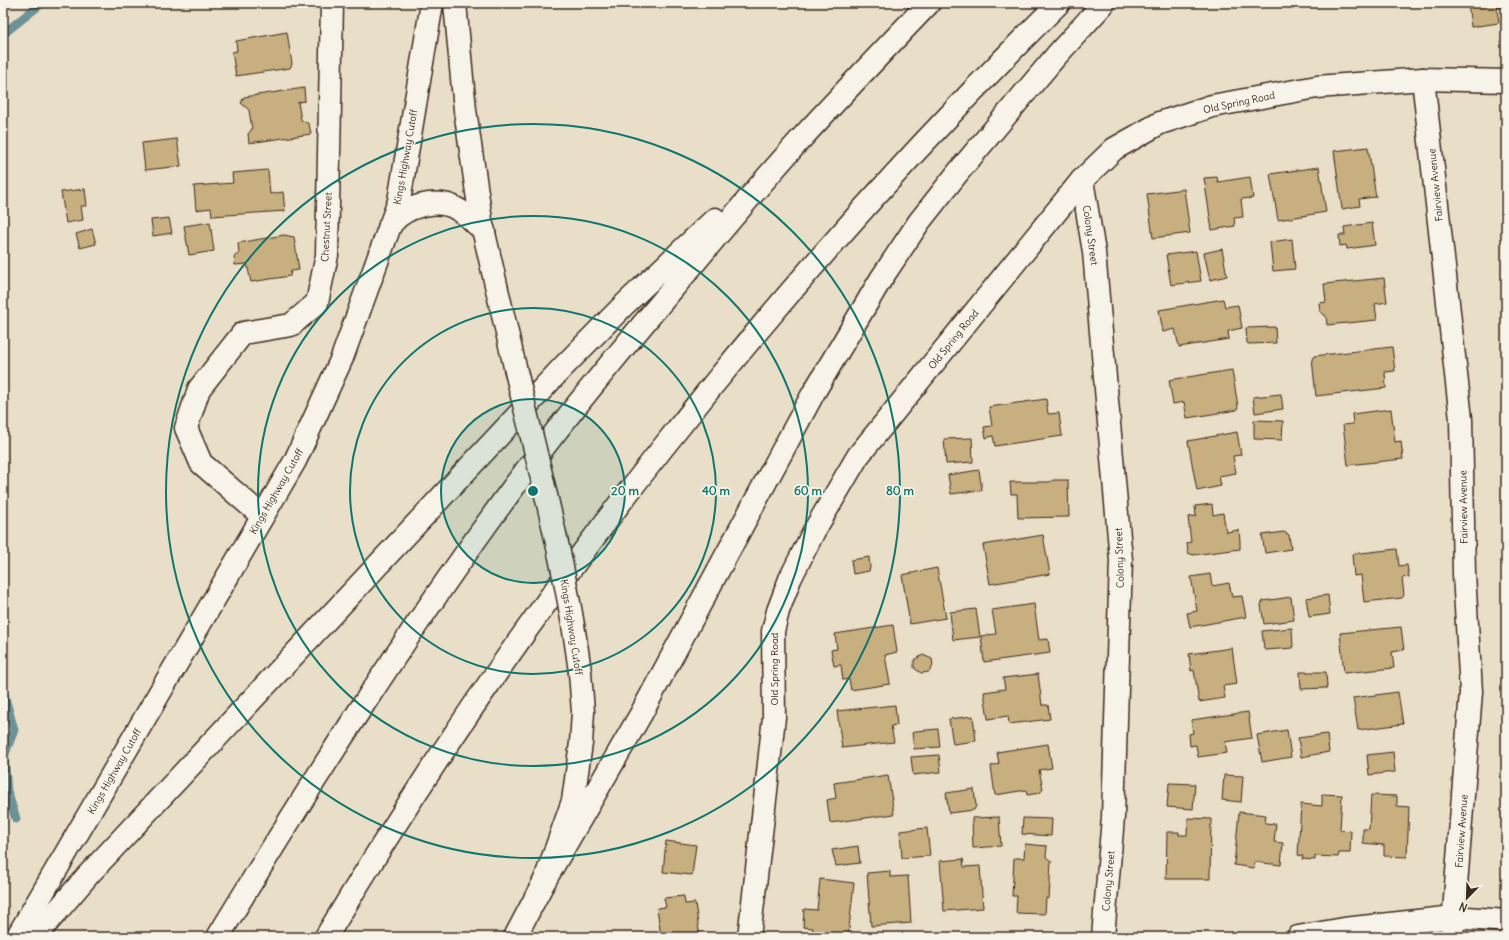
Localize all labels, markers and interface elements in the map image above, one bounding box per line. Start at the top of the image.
street label: Old Spring Road [1202,89,1276,116]
street label: Kings Highway Cutoff [391,108,420,206]
street label: Fairview Avenue [1425,148,1446,222]
street label: Chestnut Street [318,191,335,262]
street label: Colony Street [1080,204,1101,267]
street label: Old Spring Road [925,307,981,372]
street label: Kings Highway Cutoff [247,445,307,536]
street label: Fairview Avenue [1456,470,1471,544]
text: 20 m [611,483,639,498]
text: 40 m [702,483,731,498]
text: 60 m [794,483,823,498]
text: 80 m [886,483,915,498]
centre of rings [526,484,540,498]
street label: Colony Street [1112,527,1127,588]
street label: Kings Highway Cutoff [558,578,586,677]
street label: Old Spring Road [768,632,781,706]
street label: Kings Highway Cutoff [85,725,145,816]
street label: Fairview Avenue [1452,794,1471,868]
street label: Colony Street [1099,850,1118,912]
north arrow [1447,878,1487,918]
text: N [1457,899,1469,915]

